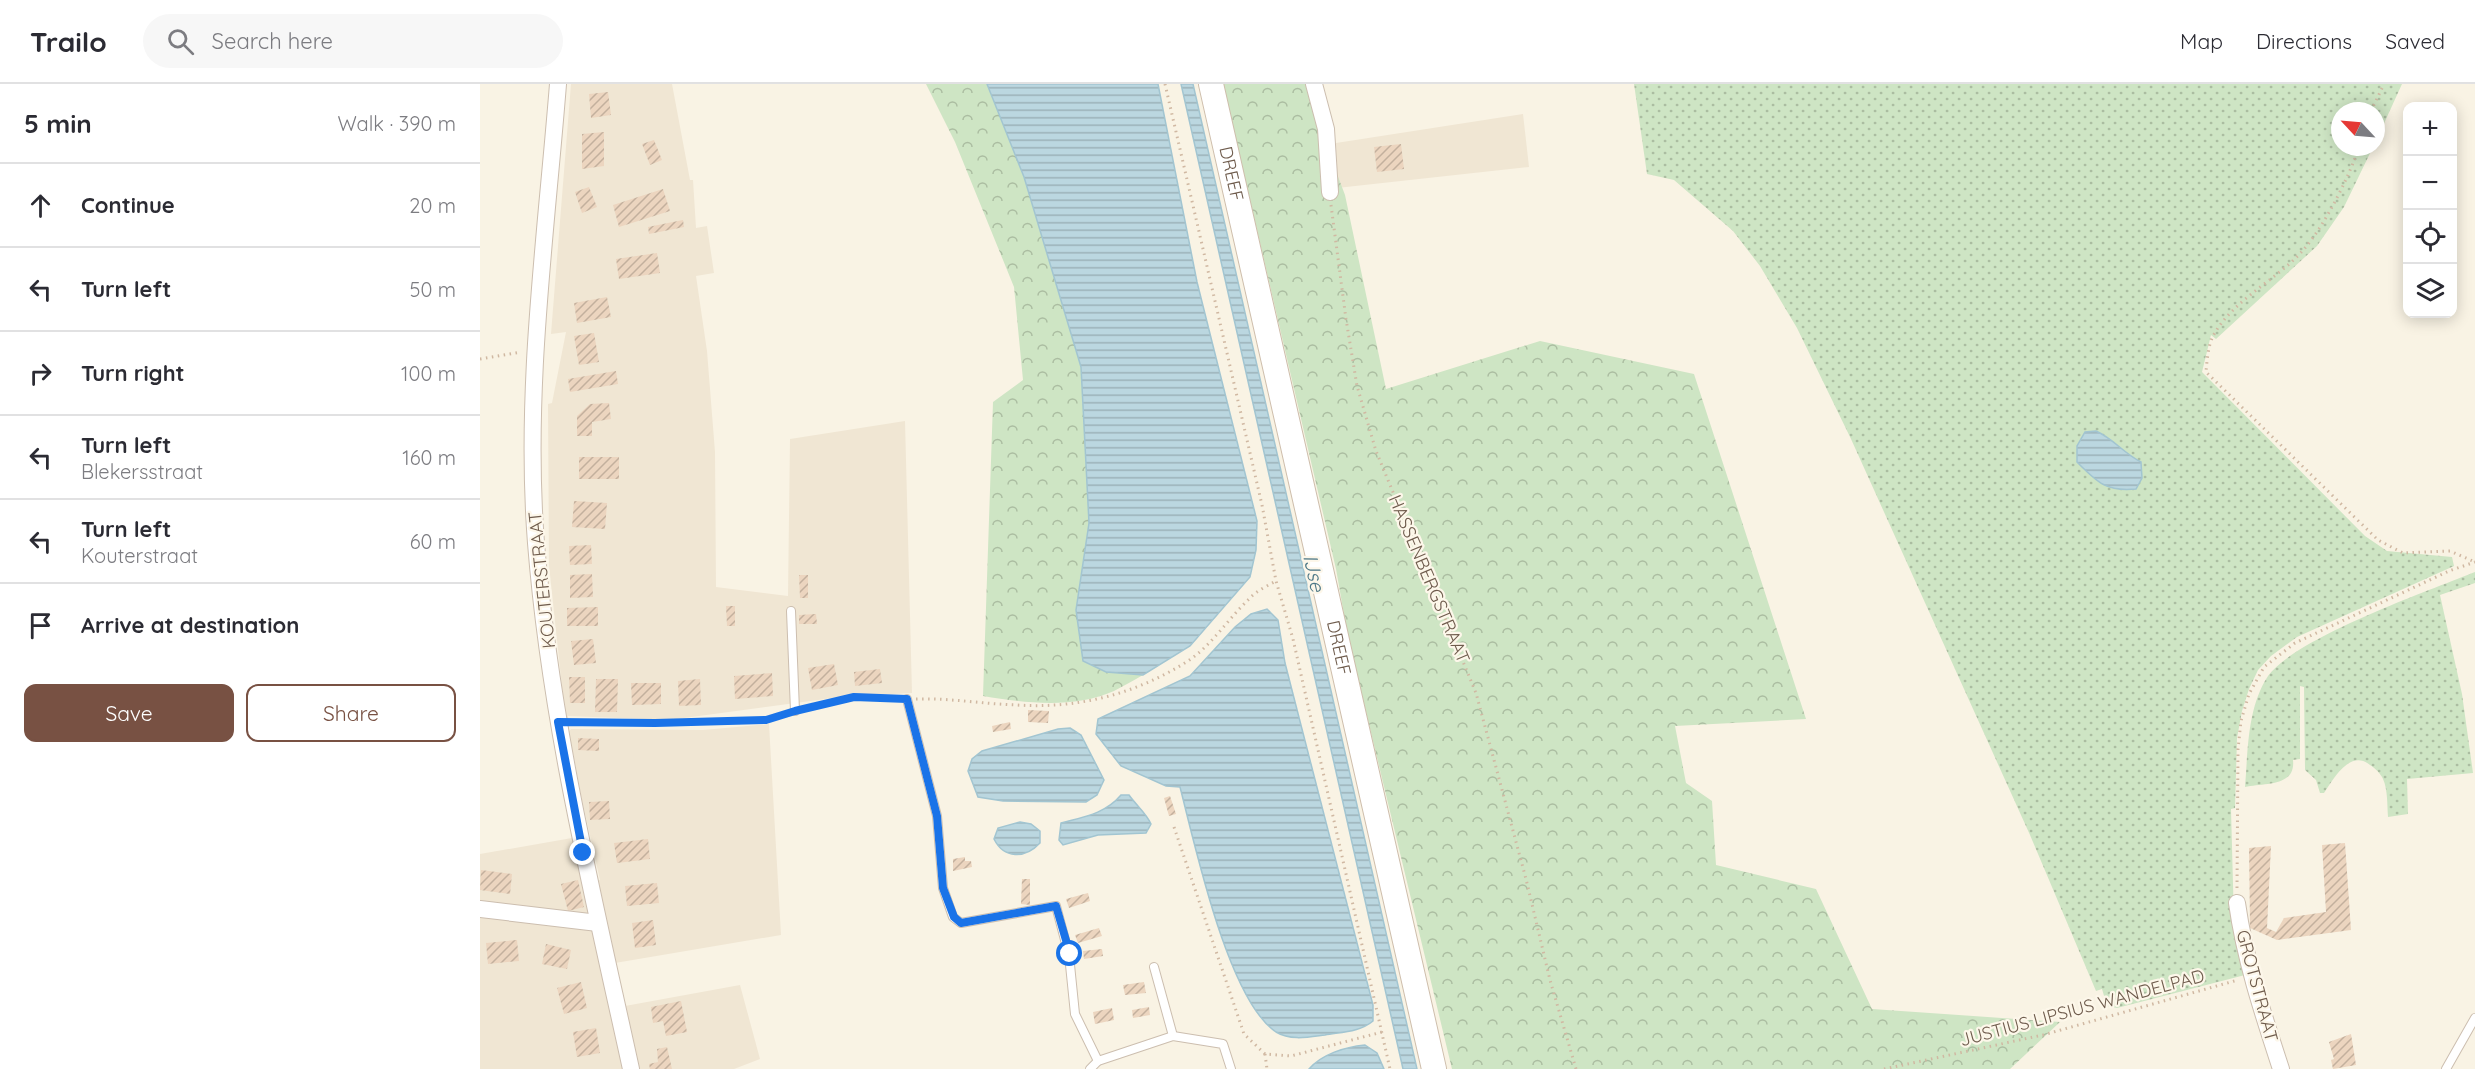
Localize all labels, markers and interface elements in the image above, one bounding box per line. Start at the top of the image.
search box [143,14,563,68]
text: Trailo [30,24,107,59]
icon: search [164,25,197,58]
text: Search here [212,27,333,55]
text: Map [2180,28,2223,54]
text: Directions [2256,28,2352,54]
text: Saved [2385,28,2445,54]
north arrow [2331,102,2385,156]
map controls [2403,102,2457,318]
button: + [2403,102,2457,156]
text: 5 min [24,107,92,140]
text: Walk · 390 m [337,111,456,136]
street label: DREEF [1214,144,1249,203]
button: − [2403,156,2457,210]
icon: ahead [24,189,57,222]
text: Continue [81,191,175,219]
text: 20 m [409,193,456,218]
button: locate [2403,210,2457,264]
button: layers [2403,264,2457,318]
icon: left [24,273,57,306]
text: Turn left [81,275,171,303]
text: 50 m [410,277,456,302]
icon: right [24,357,57,390]
text: Turn right [81,359,185,387]
text: 100 m [401,361,456,386]
text: Turn left [81,431,171,459]
icon: left [24,441,57,474]
text: 160 m [402,445,456,470]
text: Blekersstraat [81,459,203,484]
street label: HASSENBERGSTRAAT [1384,491,1475,667]
street label: KOUTERSTRAAT [523,510,560,650]
text: Turn left [81,515,171,543]
icon: left [24,525,57,558]
text: 60 m [410,529,456,554]
text: Kouterstraat [81,543,198,568]
water label: IJse [1298,552,1331,594]
icon: arrive [24,609,57,642]
text: Arrive at destination [81,611,299,639]
street label: DREEF [1322,618,1356,677]
button: Save [24,684,234,742]
button: Share [246,684,456,742]
route end [569,839,595,865]
street label: GROTSTRAAT [2231,927,2284,1045]
route start [1056,940,1082,966]
street label: JUSTIUS LIPSIUS WANDELPAD [1957,964,2207,1051]

